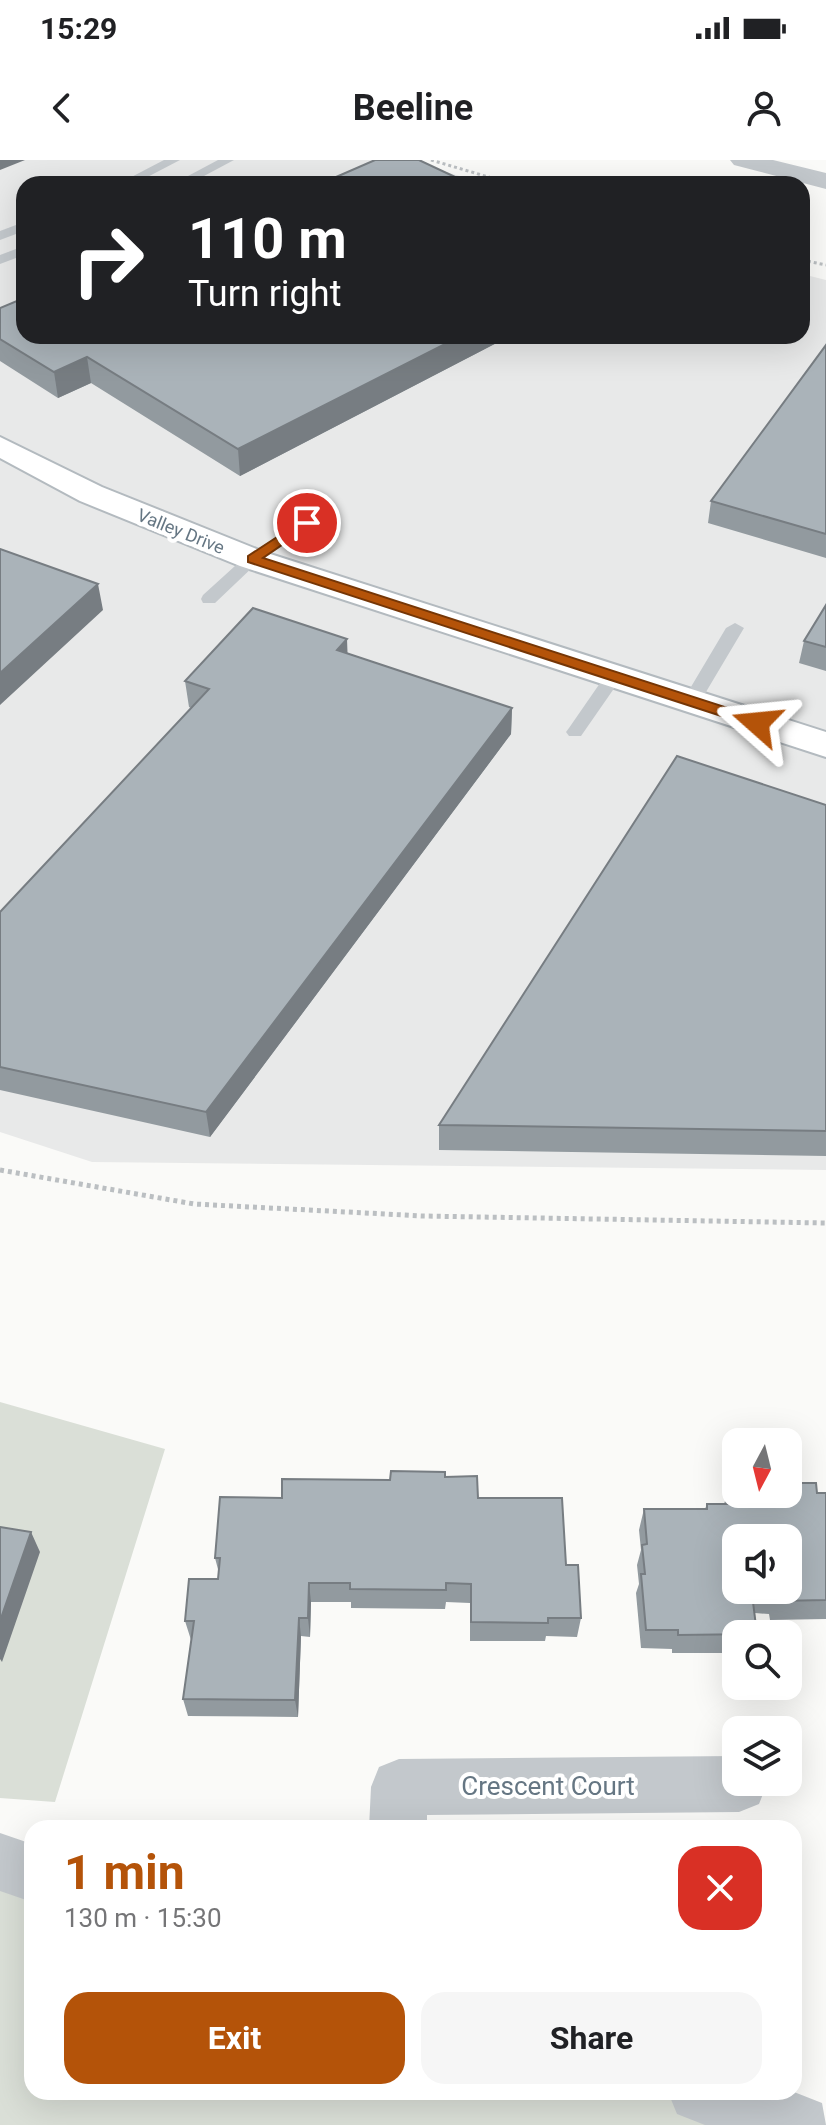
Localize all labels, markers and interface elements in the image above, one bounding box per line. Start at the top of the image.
text: 15:29 [40,11,117,46]
icon: back [40,86,84,130]
icon: person [742,86,786,130]
text: Beeline [353,87,473,129]
text: 110 m [188,206,347,272]
icon: right [56,208,160,312]
text: Turn right [188,273,341,315]
pin [273,489,341,557]
icon: arrive [285,501,329,545]
street label: Valley Drive [134,504,228,558]
position arrow [715,681,799,765]
north arrow [722,1428,802,1508]
map controls [722,1428,802,1796]
button: sound [722,1524,802,1604]
button: search [722,1620,802,1700]
button: layers [722,1716,802,1796]
street label: Crescent Court [461,1771,635,1801]
text: 1 min [64,1844,185,1901]
button: close [678,1846,762,1930]
text: 130 m · 15:30 [64,1903,222,1933]
button: Exit [64,1992,405,2084]
button: Share [421,1992,762,2084]

